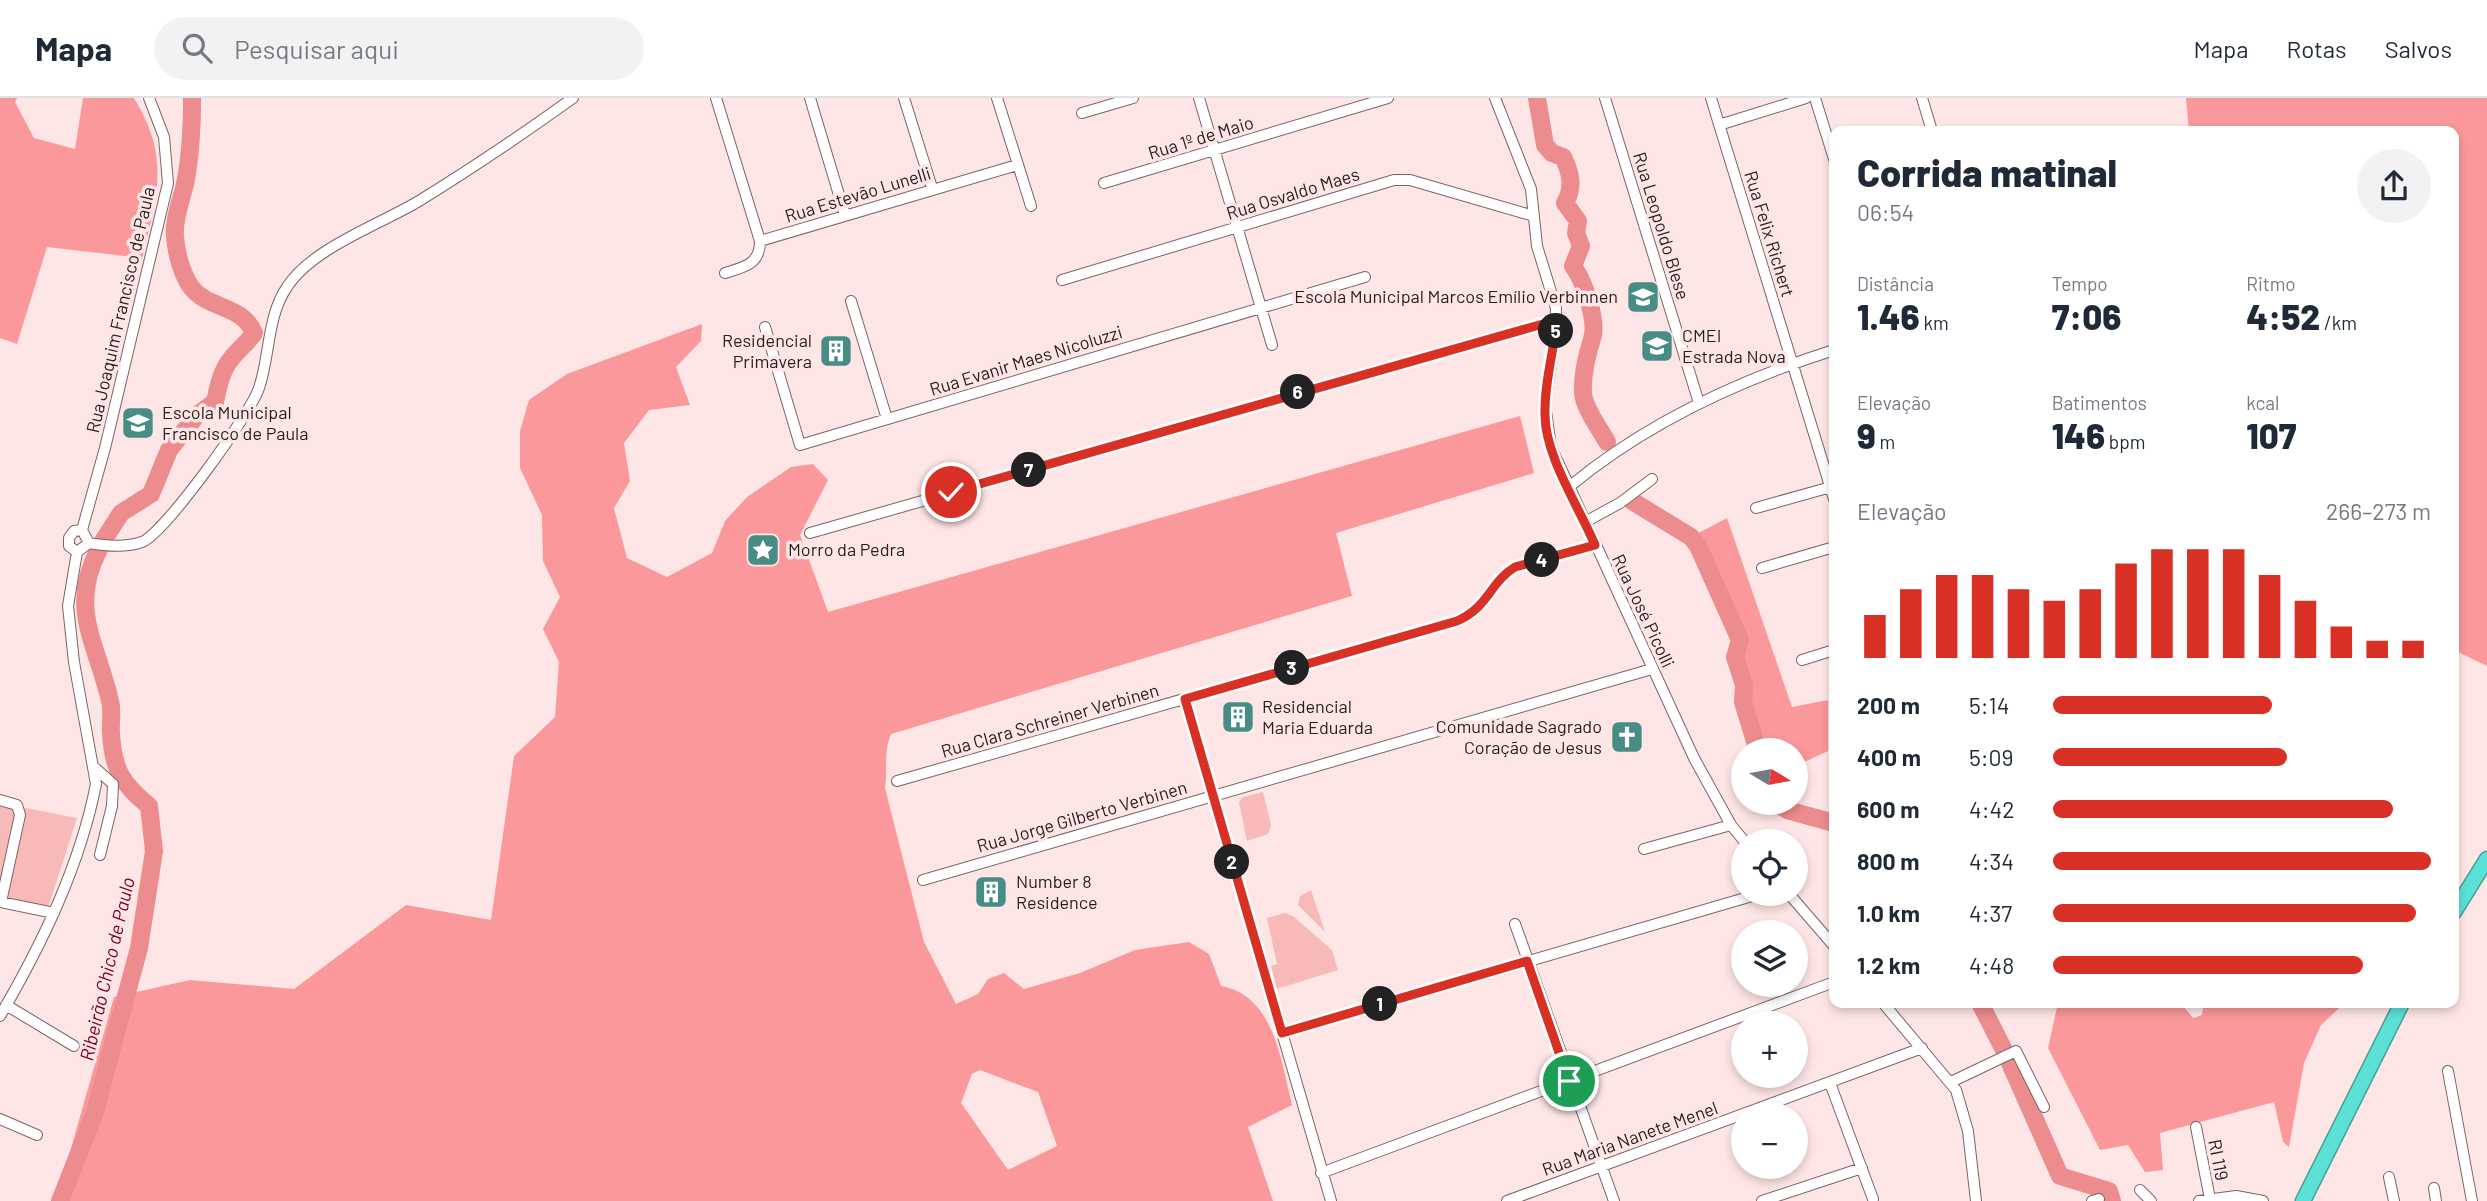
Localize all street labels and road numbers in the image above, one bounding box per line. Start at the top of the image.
street label: Rua 1º de Maio [1145,111,1256,164]
street label: Rua Leopoldo Blese [1629,149,1695,302]
street label: Rua Estevão Lunelli [782,161,933,227]
street label: Rua Osvaldo Maes [1224,162,1362,224]
street label: Rua Felix Richert [1740,168,1800,300]
street label: Rua Joaquim Francisco de Paula [81,185,159,435]
street label: Rua Evanir Maes Nicoluzzi [927,320,1125,400]
street label: Rua José Picolli [1608,550,1680,671]
street label: Rua Clara Schreiner Verbinen [938,678,1161,762]
street label: Rua Jorge Gilberto Verbinen [974,775,1189,857]
street label: Rua Maria Nanete Menel [1539,1096,1720,1180]
street label: RI 119 [2204,1137,2234,1182]

